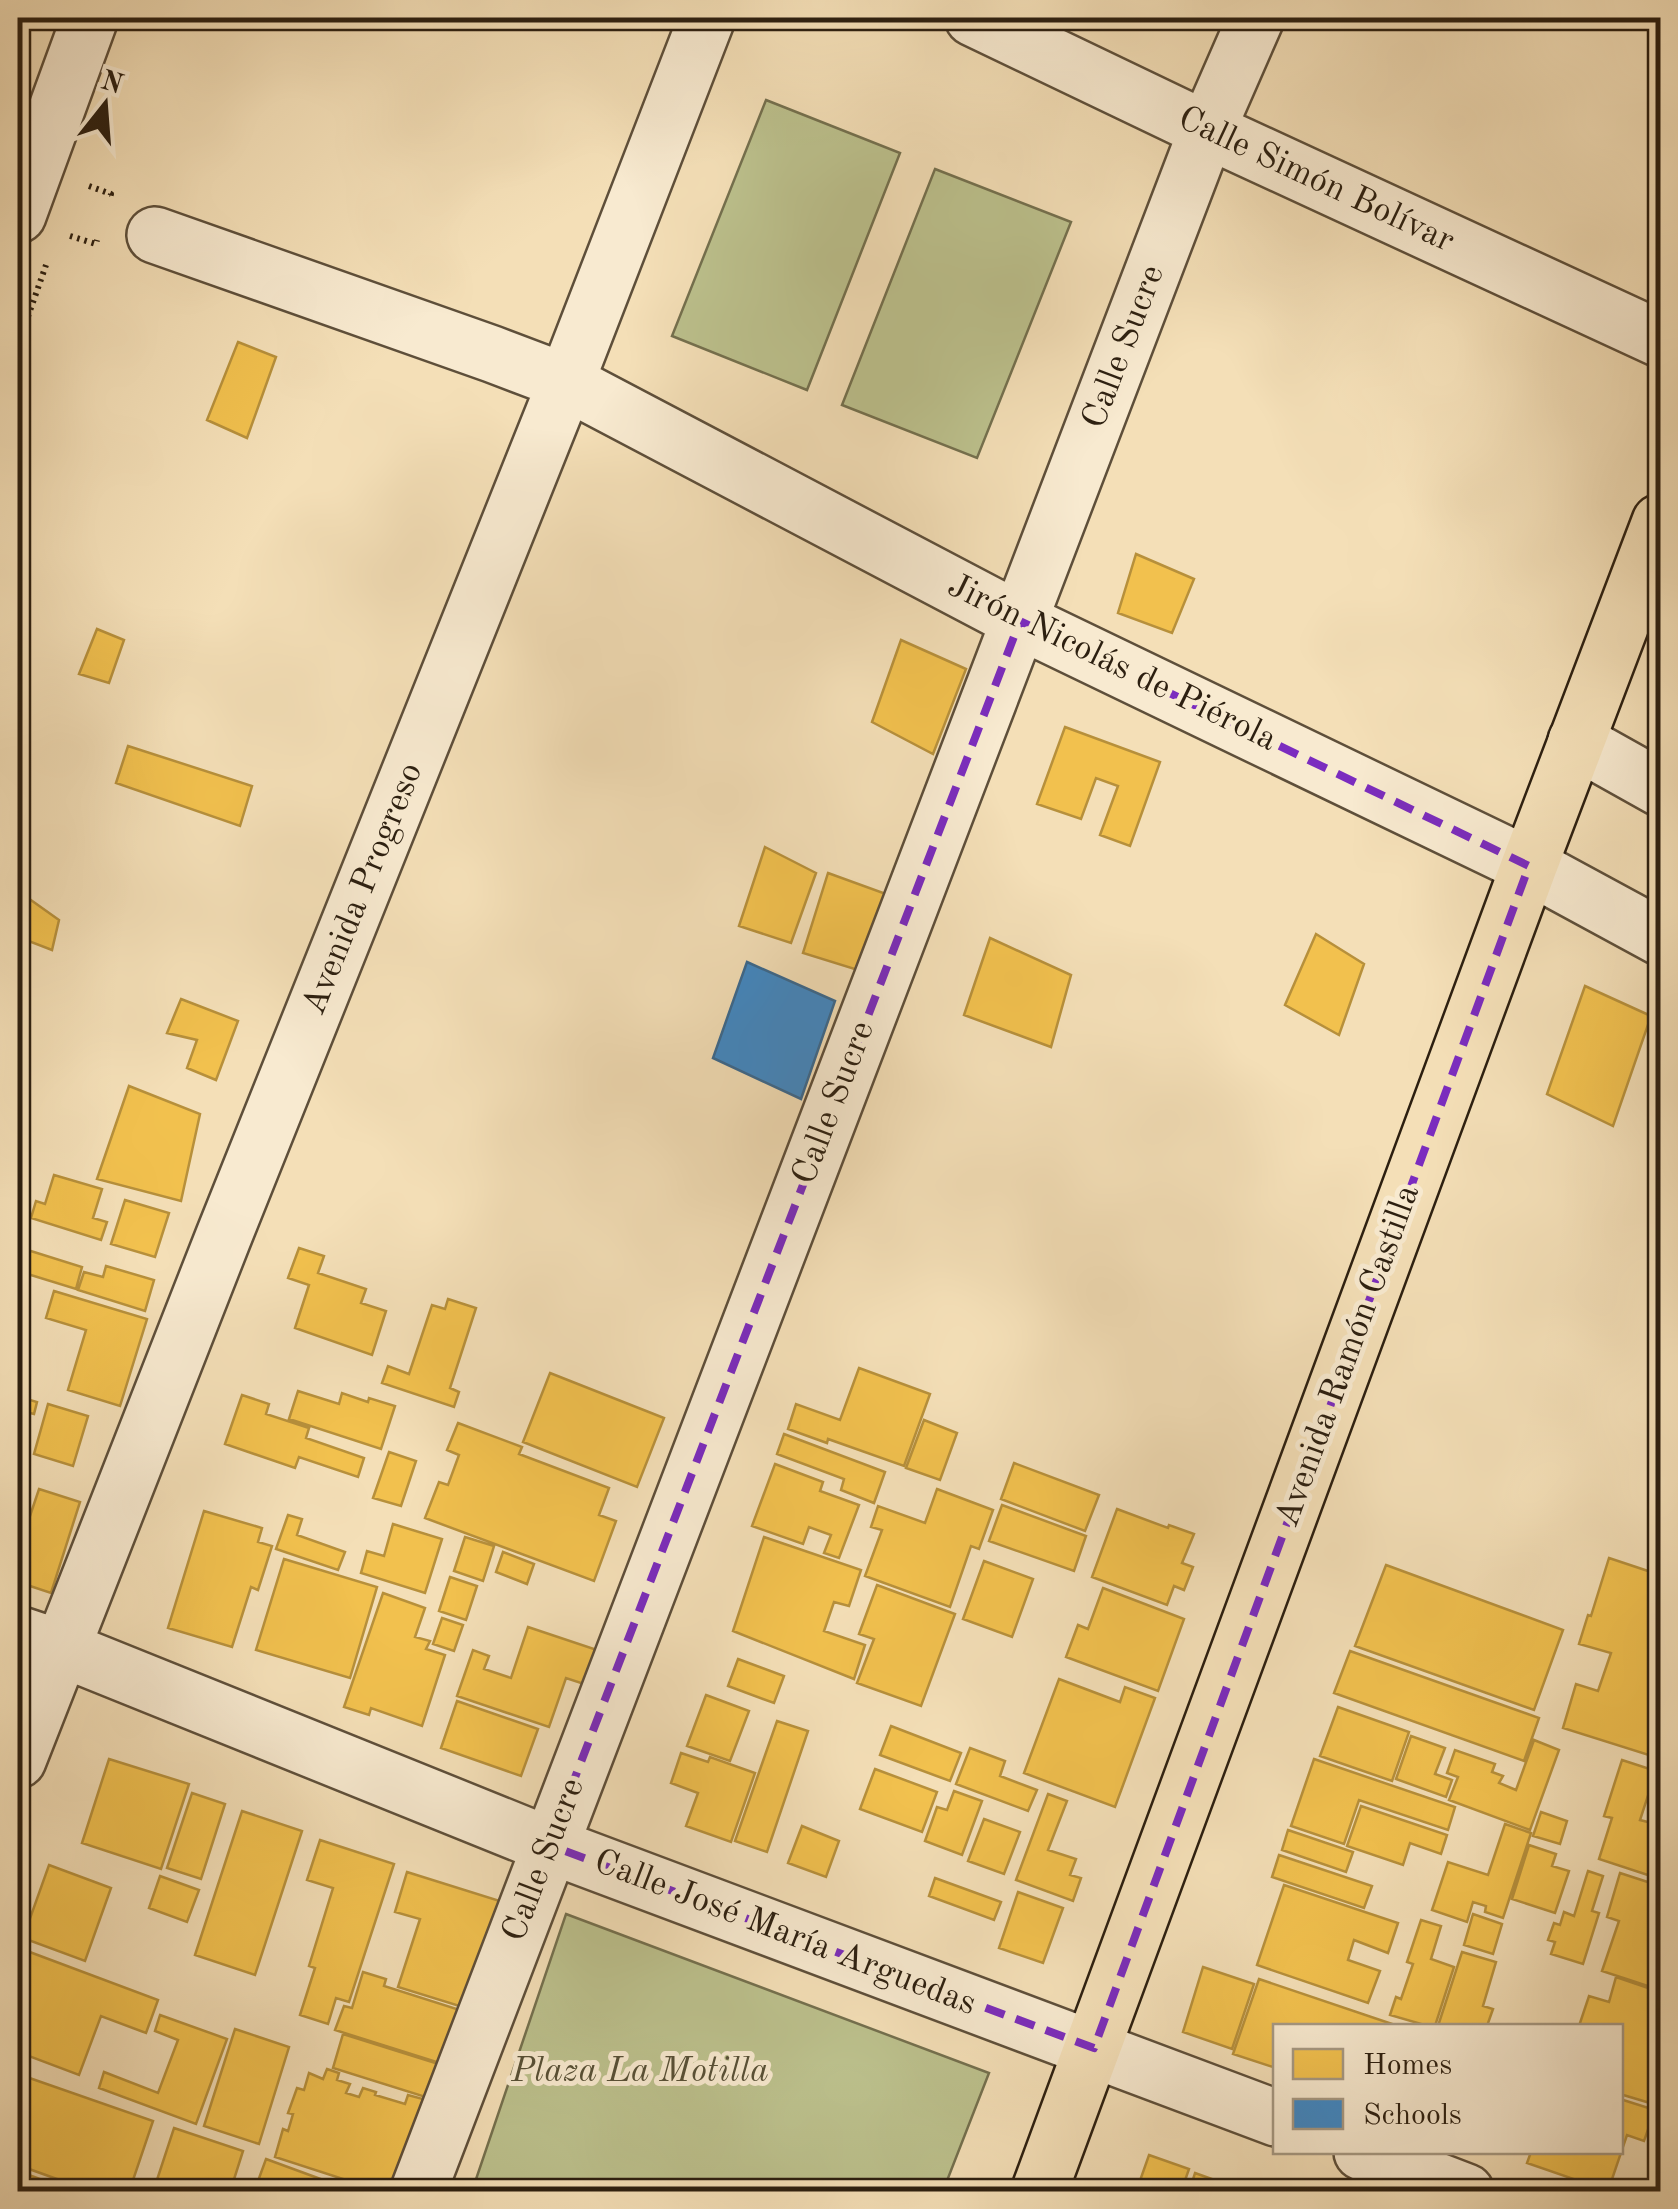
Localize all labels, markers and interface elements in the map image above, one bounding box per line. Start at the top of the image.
north arrow [55,55,155,155]
text: N [97,67,126,101]
street label: Calle Simón Bolívar [1173,101,1459,259]
street label: Calle Sucre [1077,261,1171,433]
street label: Jirón Nicolás de Piérola [942,568,1282,758]
street label: Avenida Progreso [296,758,430,1020]
street label: Calle Sucre [787,1017,881,1189]
street label: Avenida Ramón Castilla [1270,1180,1426,1532]
street label: Calle Sucre [497,1774,591,1946]
street label: Calle José María Arguedas [589,1844,981,2022]
legend [1273,2024,1623,2154]
text: Homes [1363,2051,1452,2081]
park label: Plaza La Motilla [510,2054,769,2089]
text: Schools [1363,2101,1462,2131]

